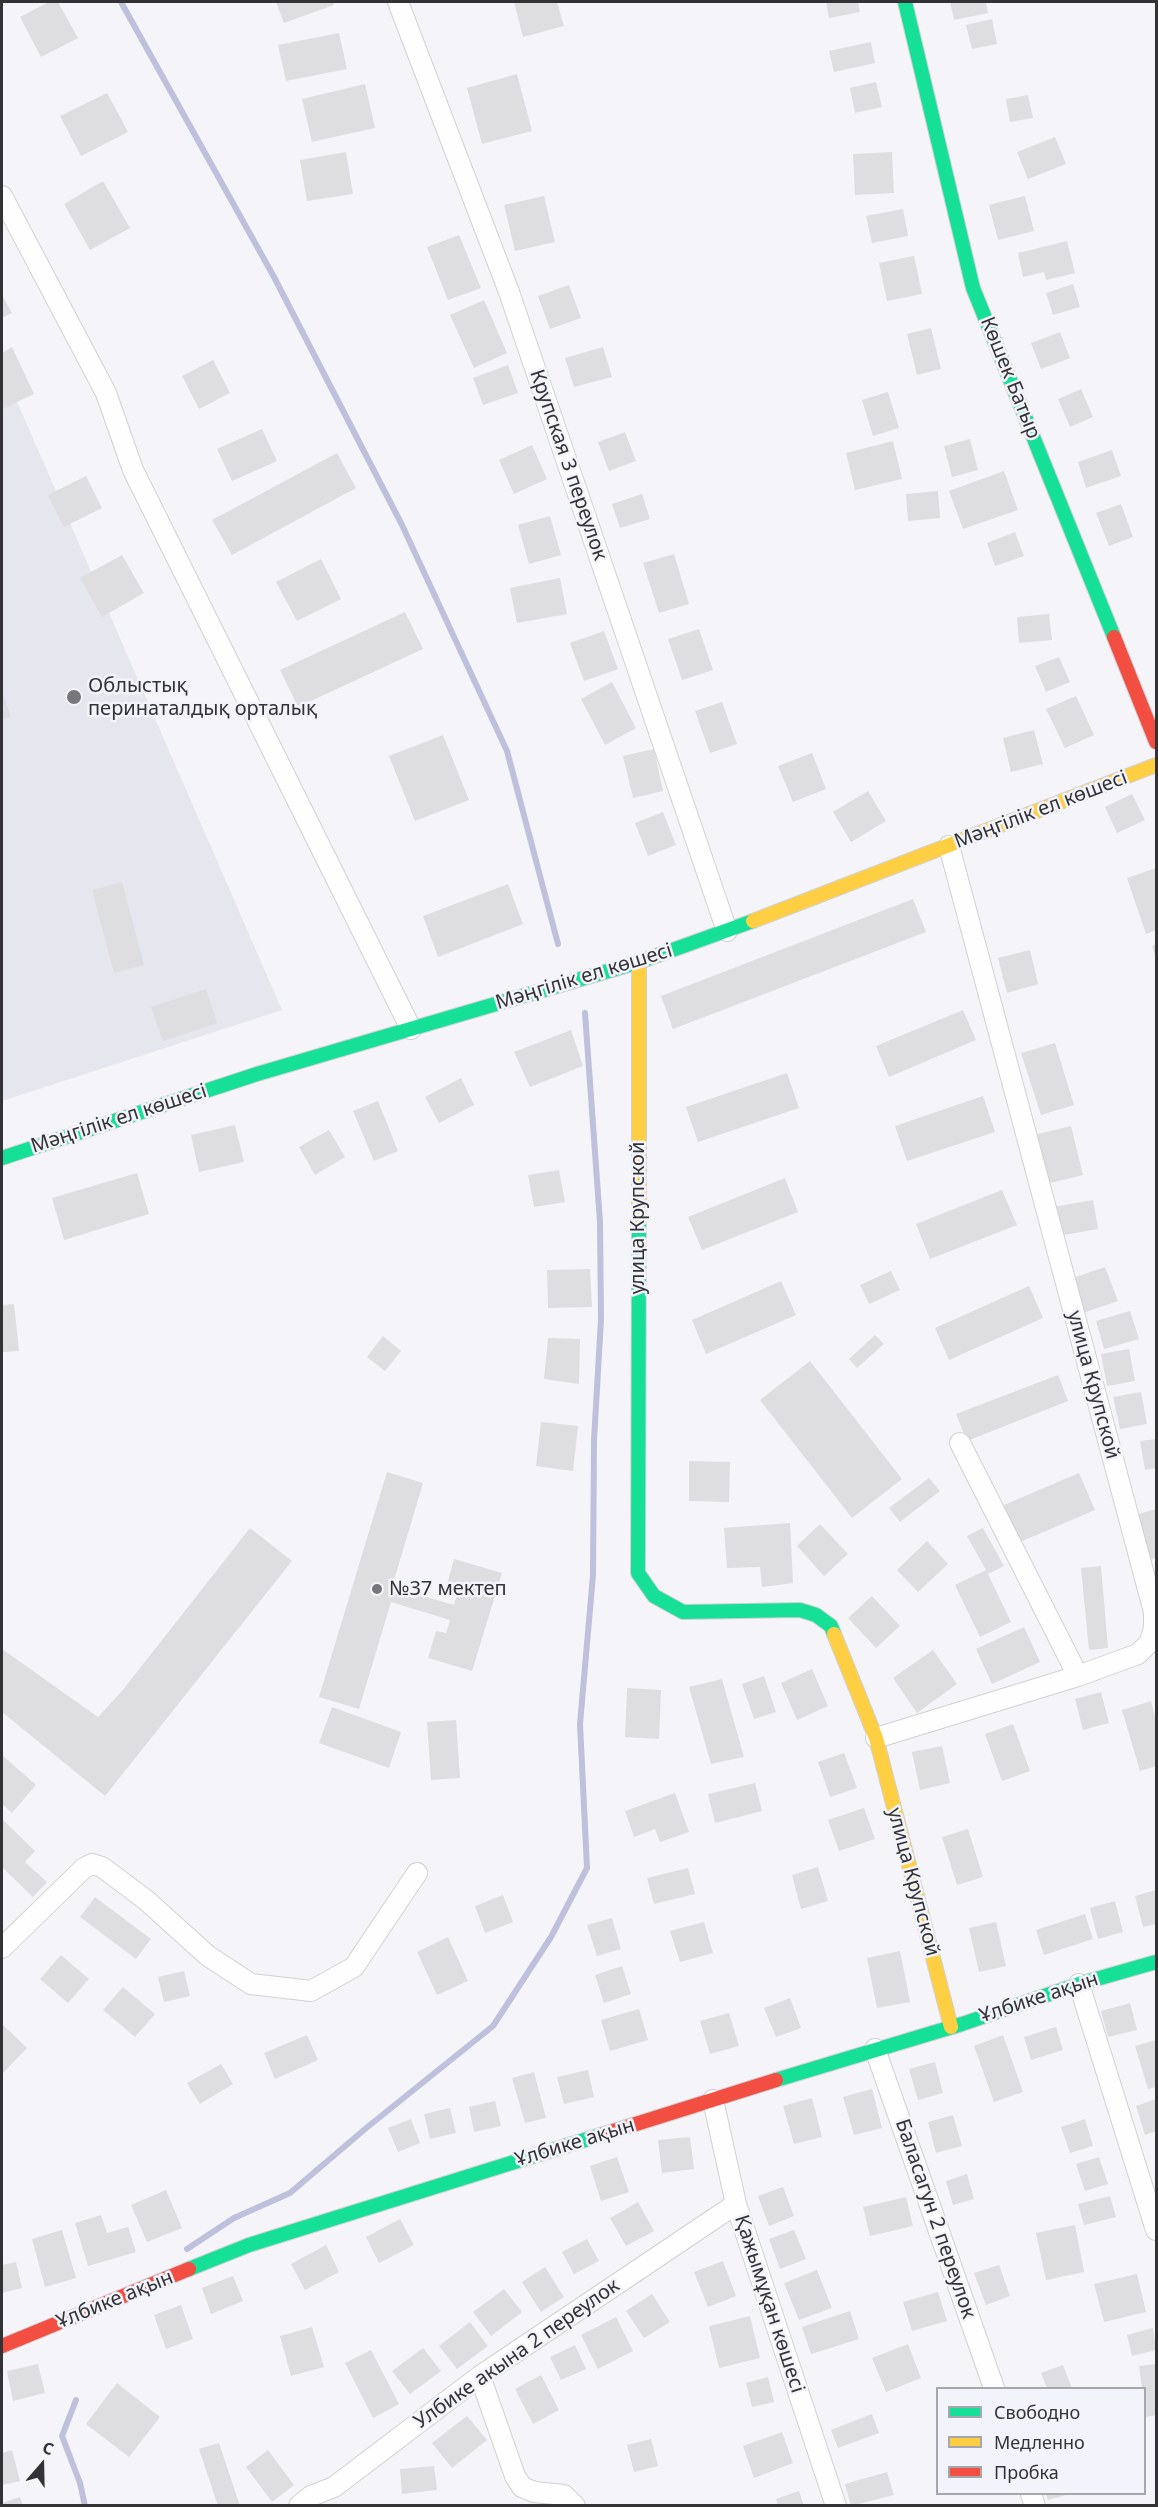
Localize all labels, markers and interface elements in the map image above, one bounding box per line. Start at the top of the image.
street label: Көшек Батыр [975,314,1045,442]
street label: Крупская 3 переулок [524,367,612,563]
place label: Облыстық перинаталдық орталық [88,674,317,721]
marker: Облыстық перинаталдық орталық [65,688,83,706]
street label: Мәңгілік ел көшесі [951,766,1131,854]
street label: Мәңгілік ел көшесі [493,939,675,1015]
street label: Мәңгілік ел көшесі [28,1079,210,1159]
street label: улица Крупской [626,1142,650,1294]
street label: улица Крупской [1062,1308,1124,1462]
place label: №37 мектеп [389,1577,507,1601]
marker: №37 мектеп [370,1582,384,1596]
street label: улица Крупской [882,1805,944,1959]
street label: Ұлбике ақын [977,1967,1101,2029]
street label: Ұлбике ақын [512,2113,638,2173]
street label: Баласагун 2 переулок [890,2116,980,2322]
street label: Қажымұқан көшесі [729,2212,809,2396]
street label: Ұлбике ақын [53,2266,177,2334]
street label: Улбике акына 2 переулок [410,2274,624,2434]
legend [936,2387,1146,2495]
text: Свободно [994,2400,1080,2424]
text: Медленно [994,2430,1085,2454]
north arrow [12,2435,72,2495]
text: С [40,2436,57,2460]
text: Пробка [994,2460,1059,2484]

